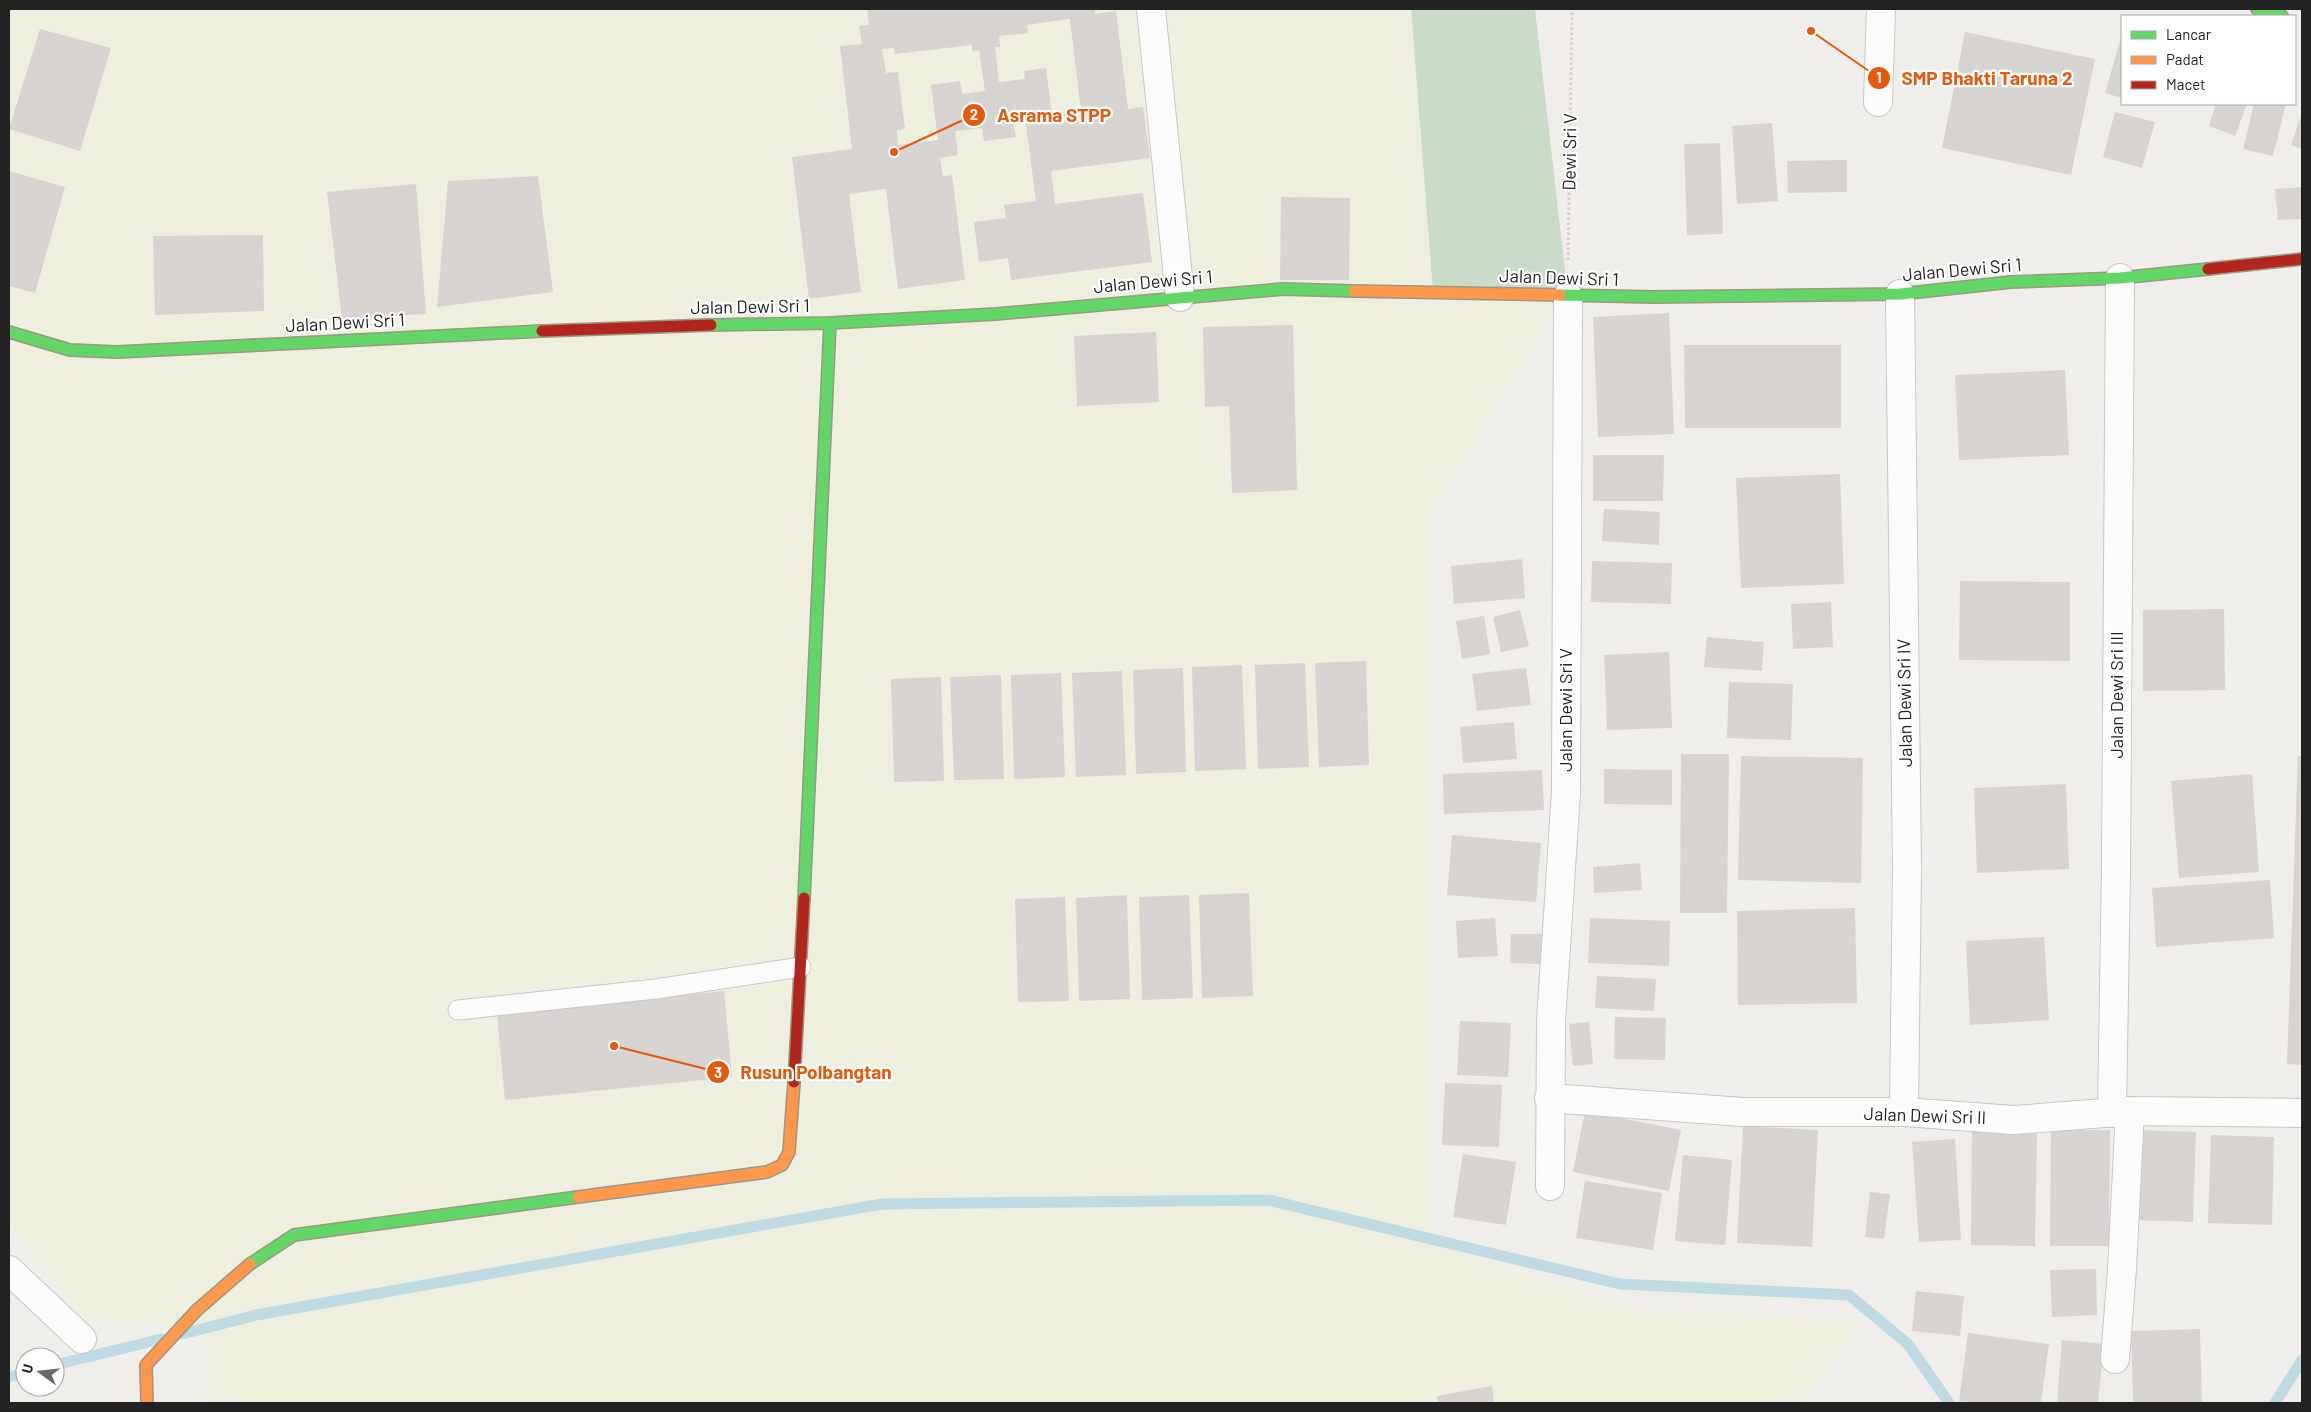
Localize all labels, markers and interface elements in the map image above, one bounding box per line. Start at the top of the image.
legend [2121,15,2296,105]
text: Lancar [2166,25,2212,43]
text: Padat [2166,50,2204,68]
callout: SMP Bhakti Taruna 2 [1867,61,2083,95]
text: SMP Bhakti Taruna 2 [1901,66,2073,89]
text: 1 [1876,68,1882,86]
text: Macet [2166,75,2206,93]
callout: Asrama STPP [962,98,1121,132]
text: Asrama STPP [997,103,1111,126]
text: 2 [970,105,978,123]
street label: Dewi Sri V [1557,113,1581,191]
street label: Jalan Dewi Sri 1 [1901,253,2022,285]
street label: Jalan Dewi Sri 1 [1499,264,1619,290]
street label: Jalan Dewi Sri 1 [1092,265,1213,297]
street label: Jalan Dewi Sri 1 [690,294,810,318]
street label: Jalan Dewi Sri 1 [285,308,405,336]
street label: Jalan Dewi Sri III [2105,631,2127,759]
street label: Jalan Dewi Sri IV [1892,638,1916,767]
street label: Jalan Dewi Sri V [1554,648,1576,772]
callout: Rusun Polbangtan [705,1055,902,1089]
text: Rusun Polbangtan [740,1060,892,1083]
text: 3 [714,1063,722,1081]
street label: Jalan Dewi Sri II [1863,1102,1987,1128]
north arrow [15,1347,65,1397]
text: U [18,1362,36,1375]

